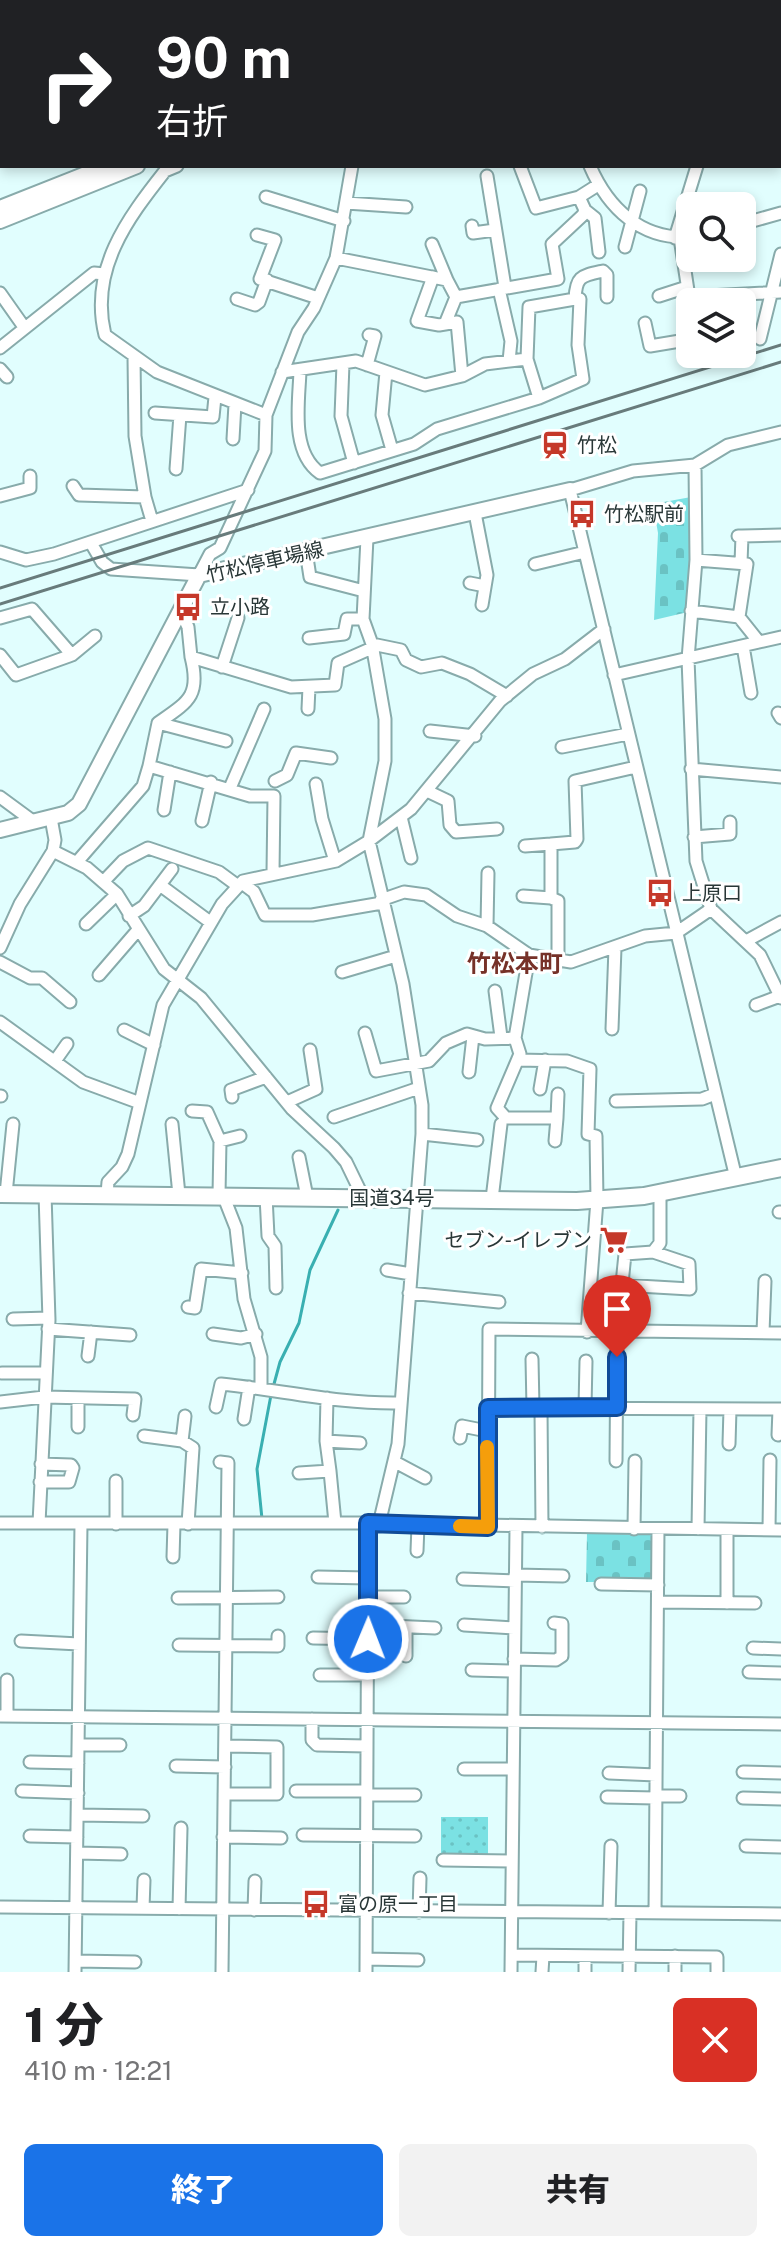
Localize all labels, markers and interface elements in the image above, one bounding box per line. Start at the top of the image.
text: 90 m [156,25,292,91]
icon: right [24,32,128,136]
text: 右折 [156,100,228,142]
map controls [676,192,756,368]
button: search [676,192,756,272]
button: layers [676,288,756,368]
station icon: 竹松 [540,430,570,460]
place label: 竹松 [577,433,617,457]
bus stop icon: 竹松駅前 [567,499,597,529]
place label: 竹松駅前 [604,502,684,526]
street label: 竹松停車場線 [204,537,326,587]
bus stop icon: 立小路 [173,592,203,622]
place label: 立小路 [210,595,270,619]
bus stop icon: 上原口 [645,878,675,908]
place label: 上原口 [682,881,742,905]
district label: 竹松本町 [467,949,563,977]
street label: 国道34号 [349,1186,435,1210]
supermarket icon: セブン-イレブン [599,1225,629,1255]
place label: セブン-イレブン [444,1228,592,1252]
pin [583,1275,651,1357]
icon: arrive [595,1287,639,1331]
position arrow [326,1597,410,1681]
bus stop icon: 富の原一丁目 [301,1889,331,1919]
place label: 富の原一丁目 [338,1892,458,1916]
text: 1 分 [24,1996,104,2053]
button: close [673,1998,757,2082]
text: 410 m · 12:21 [24,2055,173,2086]
button: 終了 [24,2144,383,2236]
button: 共有 [399,2144,757,2236]

